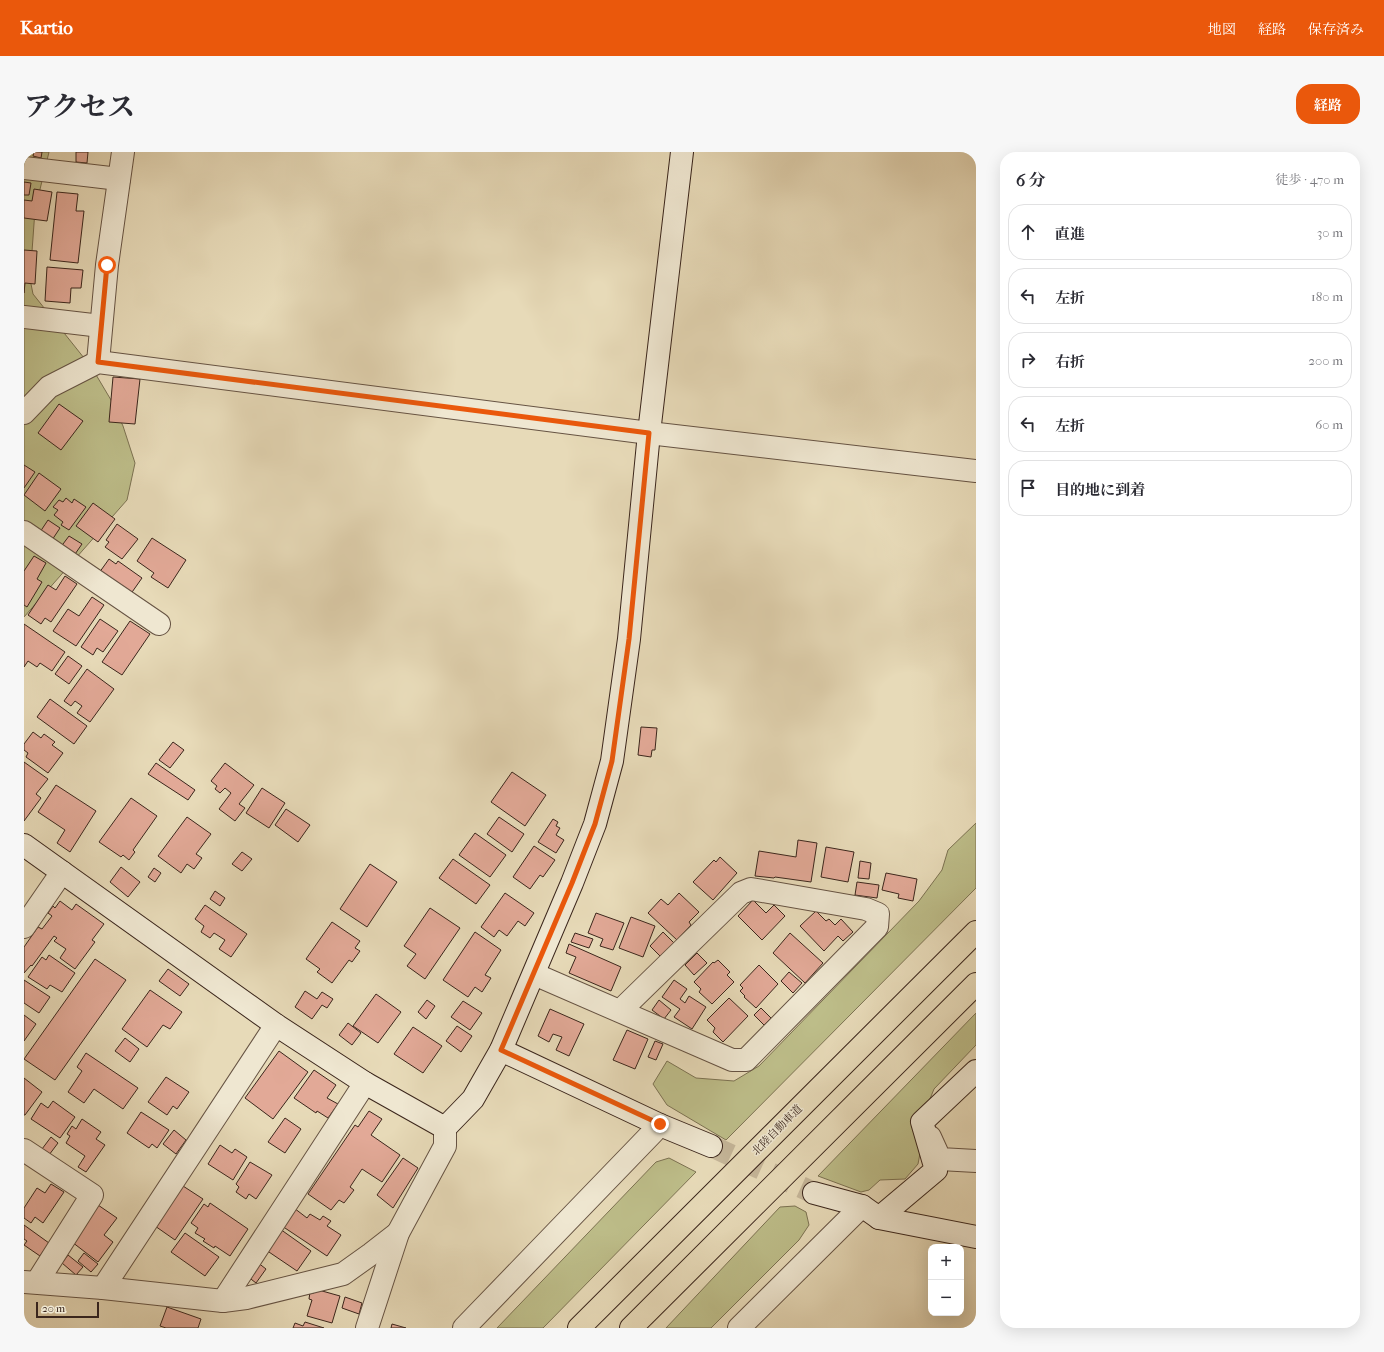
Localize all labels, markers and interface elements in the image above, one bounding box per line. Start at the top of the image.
text: Kartio [20,17,73,39]
text: 地図 [1208,21,1236,38]
text: 経路 [1258,21,1286,38]
text: 保存済み [1308,21,1364,38]
button: 経路 [1296,84,1360,124]
text: アクセス [24,90,135,123]
text: 6 分 [1016,170,1046,190]
text: 徒歩 · 470 m [1275,172,1344,187]
icon: ahead [1017,221,1039,243]
text: 直進 [1055,225,1085,243]
text: 30 m [1317,225,1343,240]
route start [98,256,116,274]
icon: left [1017,285,1039,307]
text: 左折 [1055,289,1085,307]
text: 180 m [1311,289,1343,304]
icon: right [1017,349,1039,371]
text: 右折 [1055,353,1085,371]
text: 200 m [1308,353,1343,368]
icon: left [1017,413,1039,435]
text: 左折 [1055,417,1085,435]
text: 60 m [1315,417,1343,432]
icon: arrive [1017,477,1039,499]
text: 目的地に到着 [1055,481,1145,499]
street label: 北陸自動車道 [749,1102,805,1158]
route end [651,1115,669,1133]
map controls [928,1244,964,1316]
button: + [928,1244,964,1280]
button: − [928,1280,964,1316]
scale bar [36,1300,99,1319]
text: 20 m [42,1302,65,1315]

